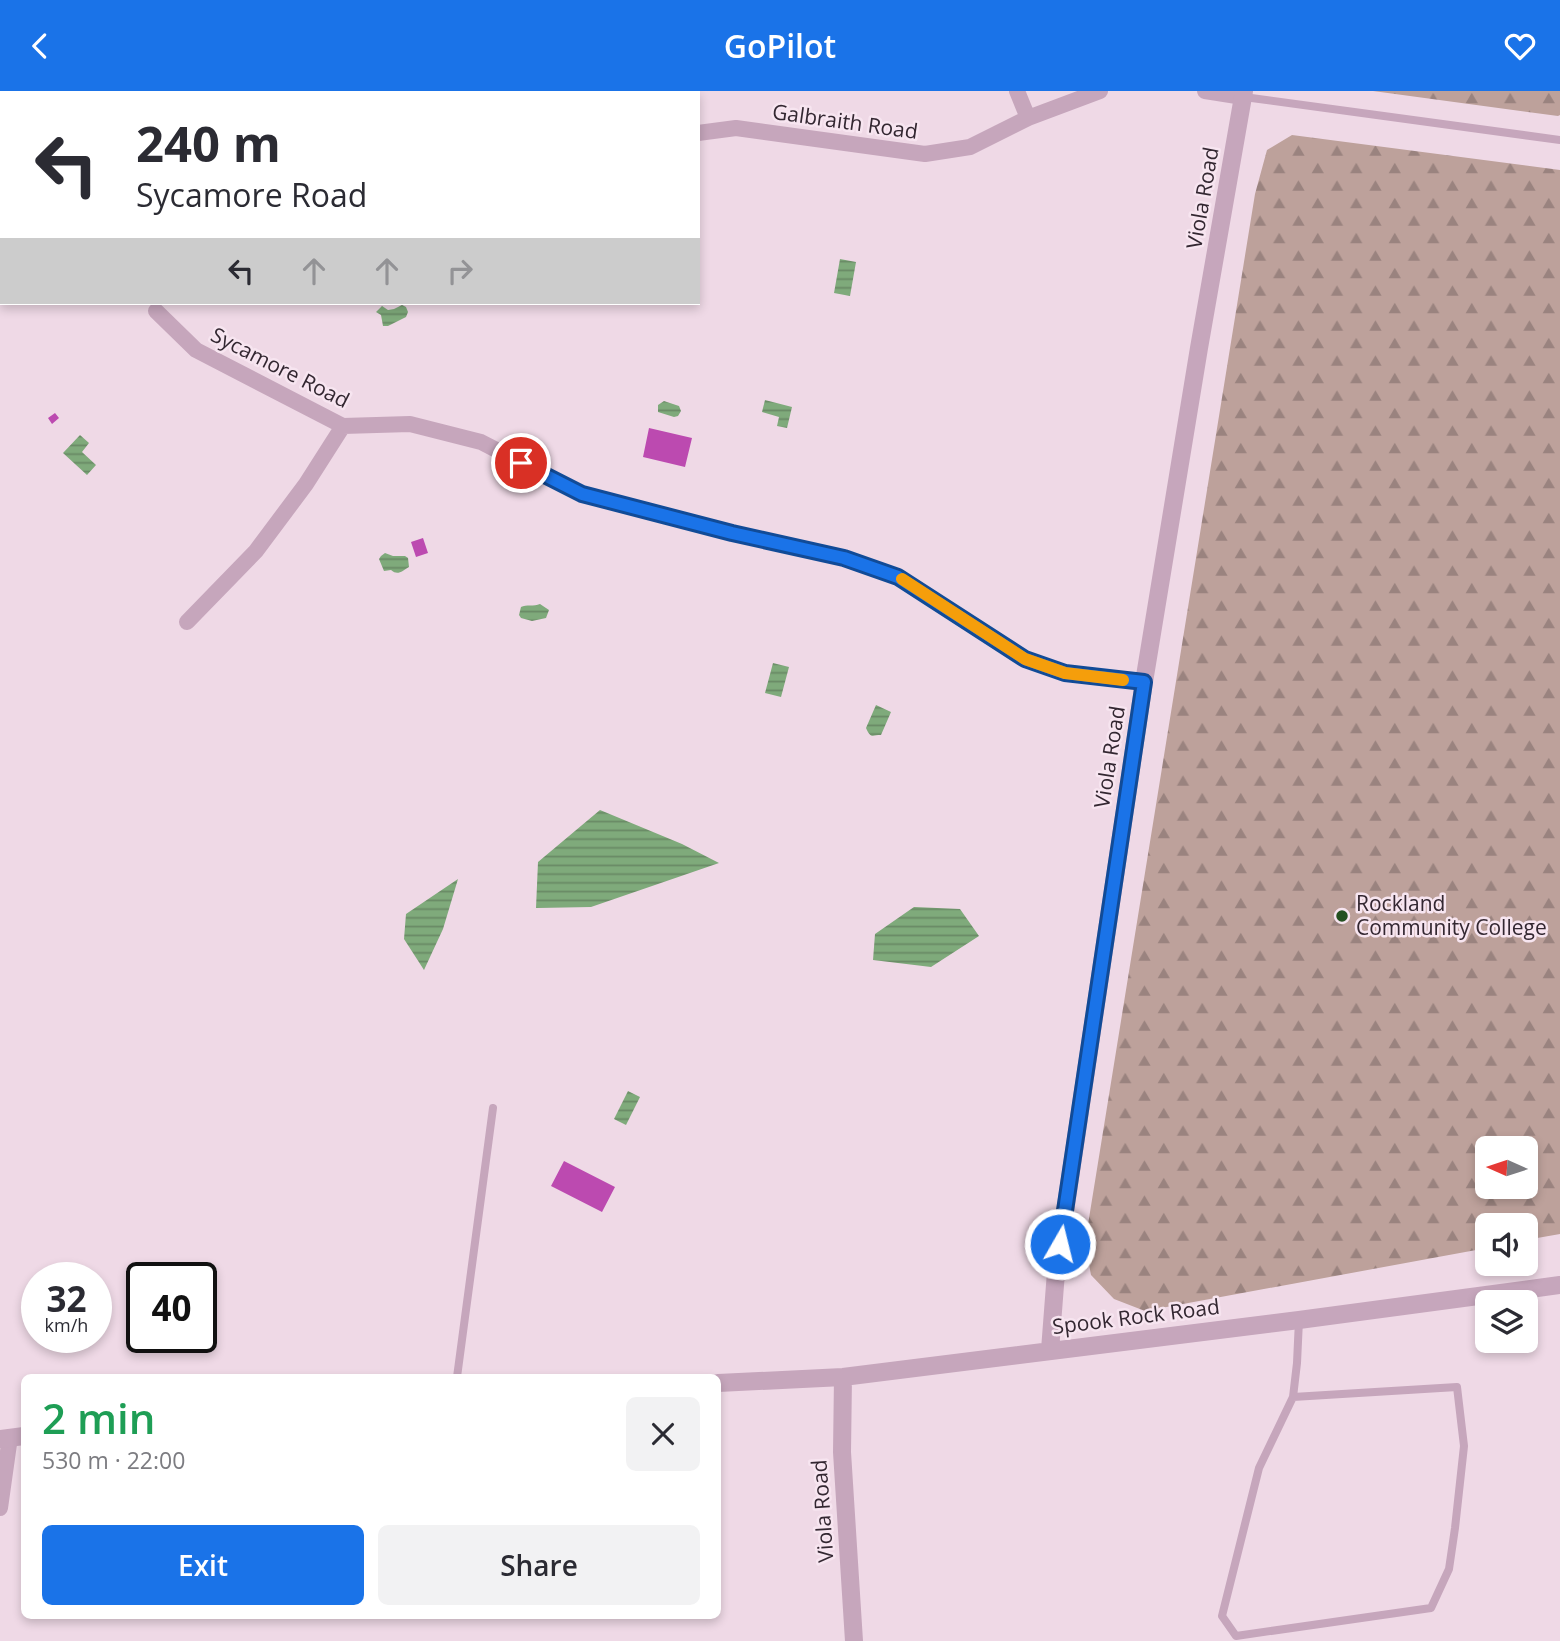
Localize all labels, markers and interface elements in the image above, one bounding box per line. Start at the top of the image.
text: GoPilot [724,24,836,67]
icon: back [21,27,59,65]
icon: heart [1501,27,1539,65]
street label: Galbraith Road [771,97,920,145]
text: 240 m [136,110,281,176]
icon: left [21,119,112,210]
street label: Viola Road [1179,145,1225,251]
text: Sycamore Road [136,173,367,216]
icon: left [222,252,260,290]
icon: ahead [295,252,333,290]
icon: ahead [368,252,406,290]
icon: right [441,252,479,290]
street label: Sycamore Road [206,320,354,414]
pin [491,433,551,493]
icon: arrive [502,444,540,482]
street label: Viola Road [1087,704,1131,810]
place label: Rockland Community College [1356,889,1547,941]
marker: Rockland Community College [1334,908,1350,924]
north arrow [1475,1136,1538,1199]
map controls [1475,1136,1538,1353]
position arrow [1023,1207,1097,1281]
button: sound [1475,1213,1538,1276]
speed limit sign: 40 [126,1262,217,1353]
text: 32 [46,1275,87,1322]
button: layers [1475,1290,1538,1353]
street label: Spook Rock Road [1051,1292,1221,1340]
text: km/h [45,1313,88,1337]
text: 2 min [42,1389,155,1446]
button: close [626,1397,700,1471]
text: 530 m · 22:00 [42,1444,185,1476]
street label: Viola Road [804,1459,840,1563]
button: Exit [42,1525,364,1605]
button: Share [378,1525,700,1605]

